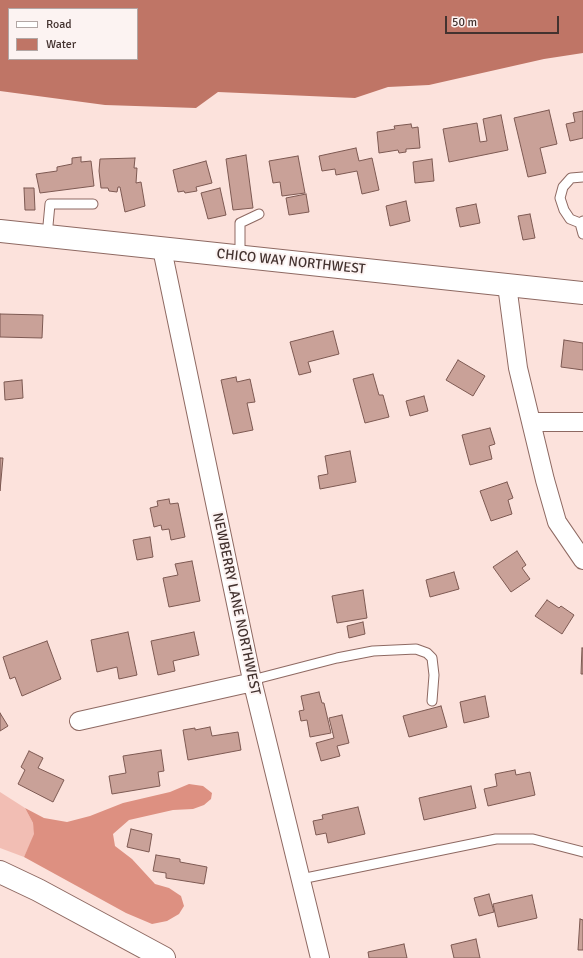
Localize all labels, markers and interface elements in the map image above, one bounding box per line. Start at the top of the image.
legend [8,8,138,60]
scale bar [447,8,561,34]
text: 50 m [452,15,477,30]
text: Road [46,17,72,32]
text: Water [46,37,76,52]
street label: CHICO WAY NORTHWEST [216,246,366,278]
street label: NEWBERRY LANE NORTHWEST [208,511,264,697]

